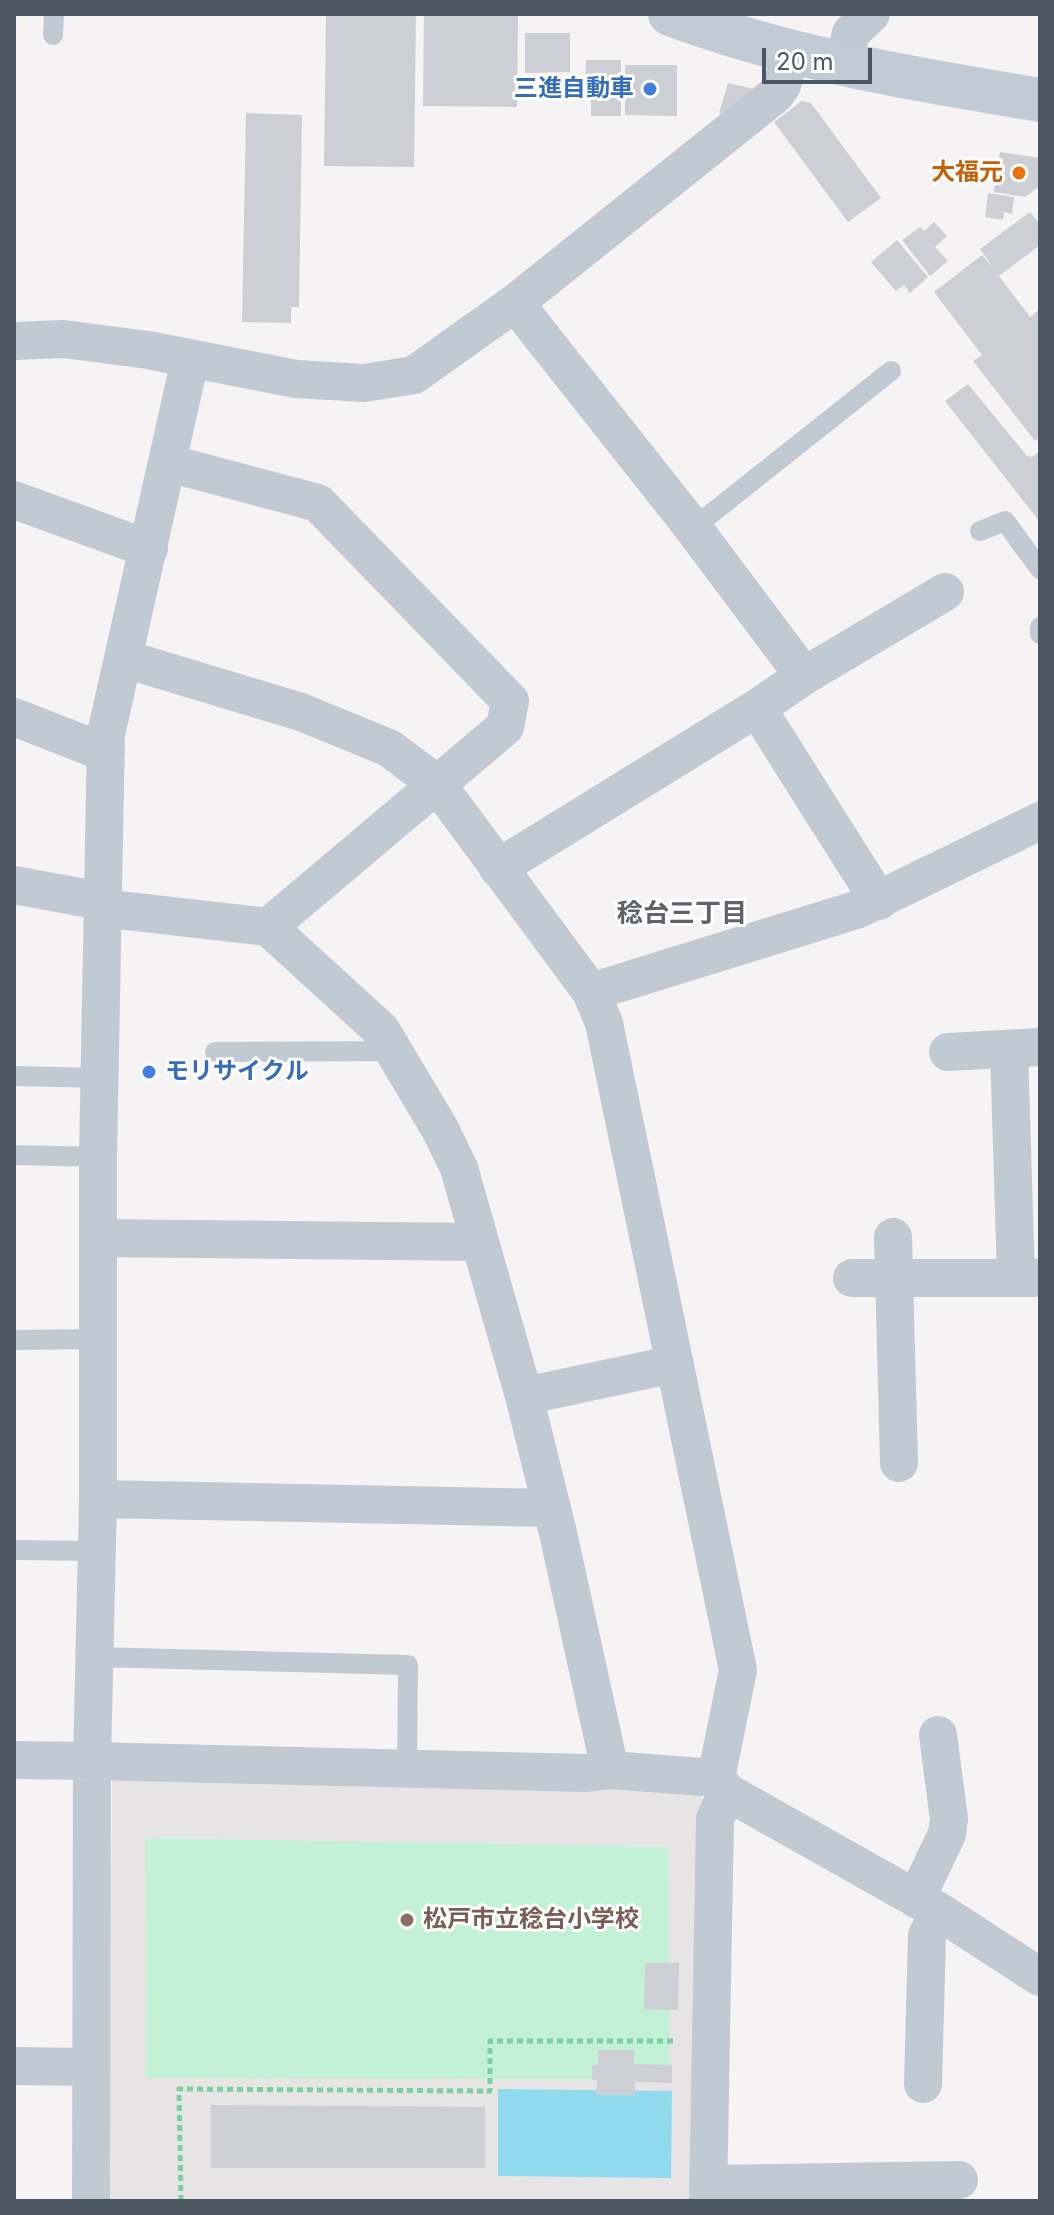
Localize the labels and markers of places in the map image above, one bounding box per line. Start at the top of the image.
place label: 三進自動車 [514,75,634,103]
marker: 三進自動車 [641,80,659,98]
place label: 大福元 [931,159,1003,187]
marker: 大福元 [1010,164,1028,182]
place label: モリサイクル [165,1058,309,1086]
marker: モリサイクル [140,1063,158,1081]
place label: 松戸市立稔台小学校 [423,1906,639,1934]
marker: 松戸市立稔台小学校 [398,1911,416,1929]

